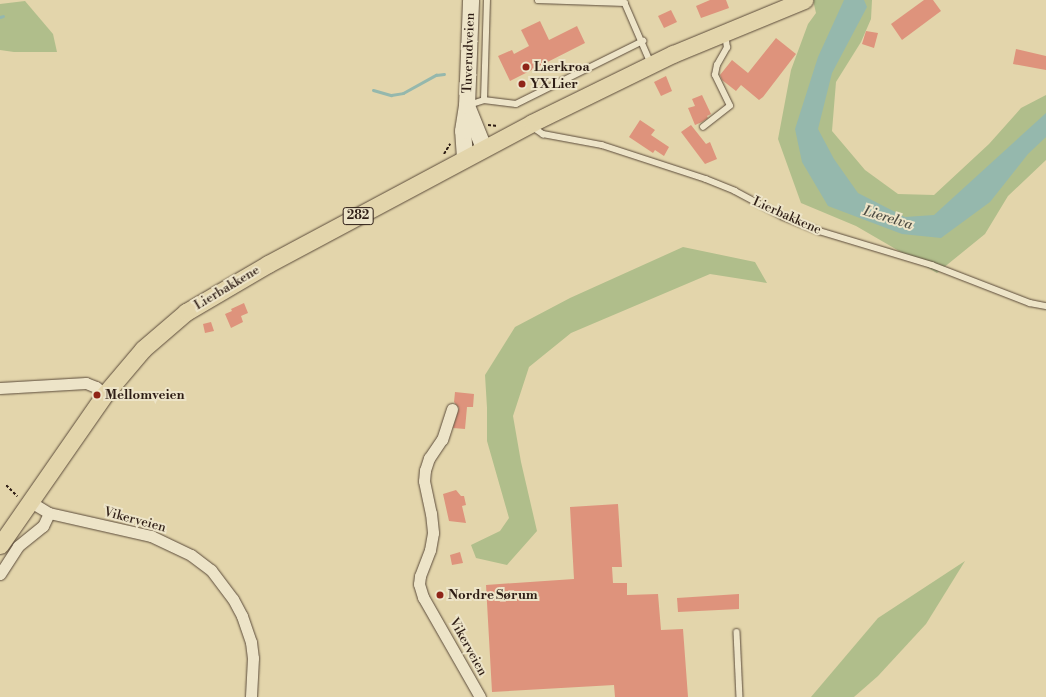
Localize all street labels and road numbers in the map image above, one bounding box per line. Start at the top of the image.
street label: Tuverudveien [460,12,478,94]
street label: Lierbakkene [750,194,824,238]
road number: 282 [342,206,374,226]
street label: Lierbakkene [192,262,262,314]
street label: Vikerveien [102,504,168,536]
street label: Vikerveien [446,615,490,679]

